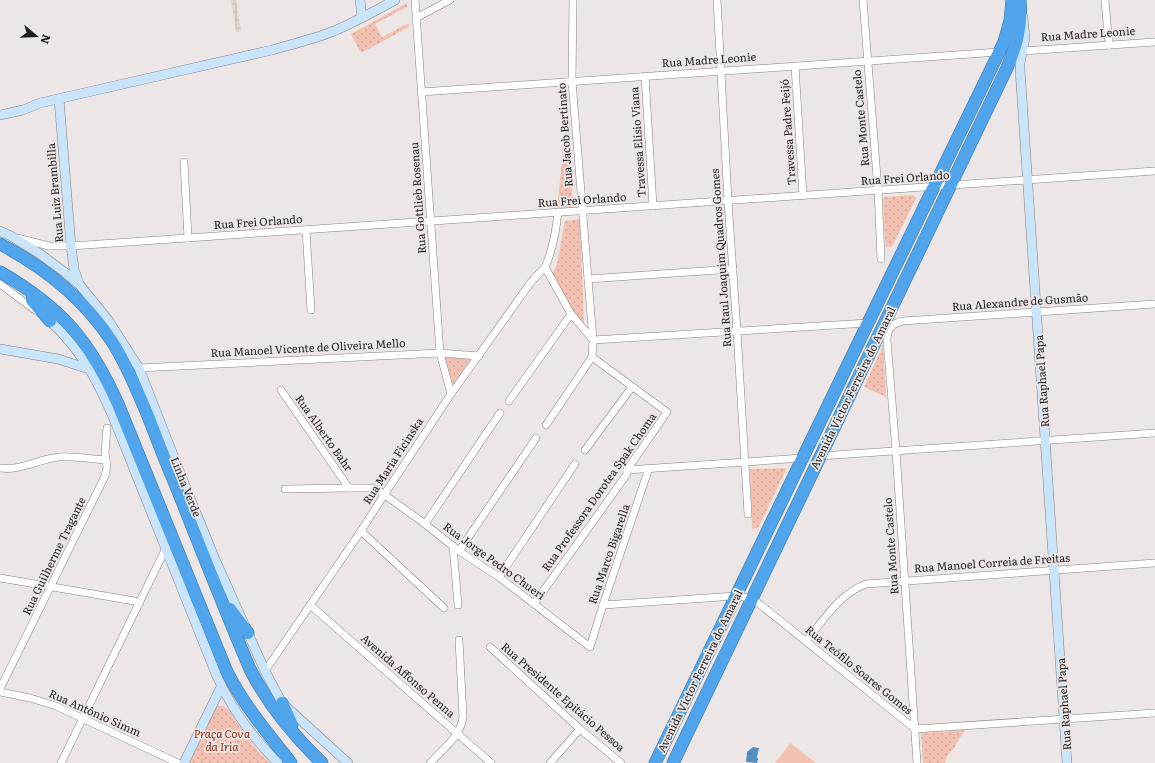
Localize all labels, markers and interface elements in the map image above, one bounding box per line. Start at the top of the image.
north arrow [16,16,56,56]
street label: Rua Madre Leonie [1040,22,1136,44]
text: N [37,33,55,47]
street label: Rua Madre Leonie [661,48,757,70]
street label: Rua Monte Castelo [848,69,872,167]
street label: Travessa Padre Feijó [775,79,799,186]
street label: Rua Jacob Bertinato [552,82,576,188]
street label: Travessa Elísio Viana [625,86,649,198]
street label: Rua Gottlieb Rosenau [405,142,429,255]
street label: Rua Luiz Brambilla [42,143,66,244]
street label: Rua Frei Orlando [860,166,950,188]
street label: Rua Raul Joaquim Quadros Gomes [706,168,734,348]
street label: Rua Frei Orlando [537,188,627,210]
street label: Rua Frei Orlando [213,210,303,232]
street label: Rua Alexandre de Gusmão [951,288,1089,314]
street label: Avenida Victor Ferreira do Amaral [806,303,899,472]
street label: Rua Manoel Vicente de Oliveira Mello [210,334,406,360]
street label: Rua Raphael Papa [1030,334,1052,428]
street label: Rua Alberto Bahr [292,391,358,475]
street label: Rua Professora Dorotea Spak Choma [537,409,659,574]
street label: Rua Maria Ficinska [358,414,426,507]
street label: Linha Verde [168,454,206,519]
street label: Rua Guilherme Tragante [18,494,89,617]
street label: Rua Monte Castelo [879,497,901,595]
street label: Rua Marco Bigarella [583,501,633,606]
street label: Rua Jorge Pedro Chueri [440,518,549,603]
street label: Rua Manoel Correia de Freitas [913,549,1071,575]
street label: Avenida Victor Ferreira do Amaral [653,586,746,755]
street label: Rua Teófilo Soares Gomes [803,621,917,718]
street label: Avenida Affonso Penna [358,630,459,721]
street label: Rua Presidente Epitácio Pessoa [498,638,629,755]
street label: Rua Raphael Papa [1052,657,1074,751]
street label: Rua Antônio Simm [47,685,144,740]
park label: Praça Cova da Iria [194,725,251,754]

